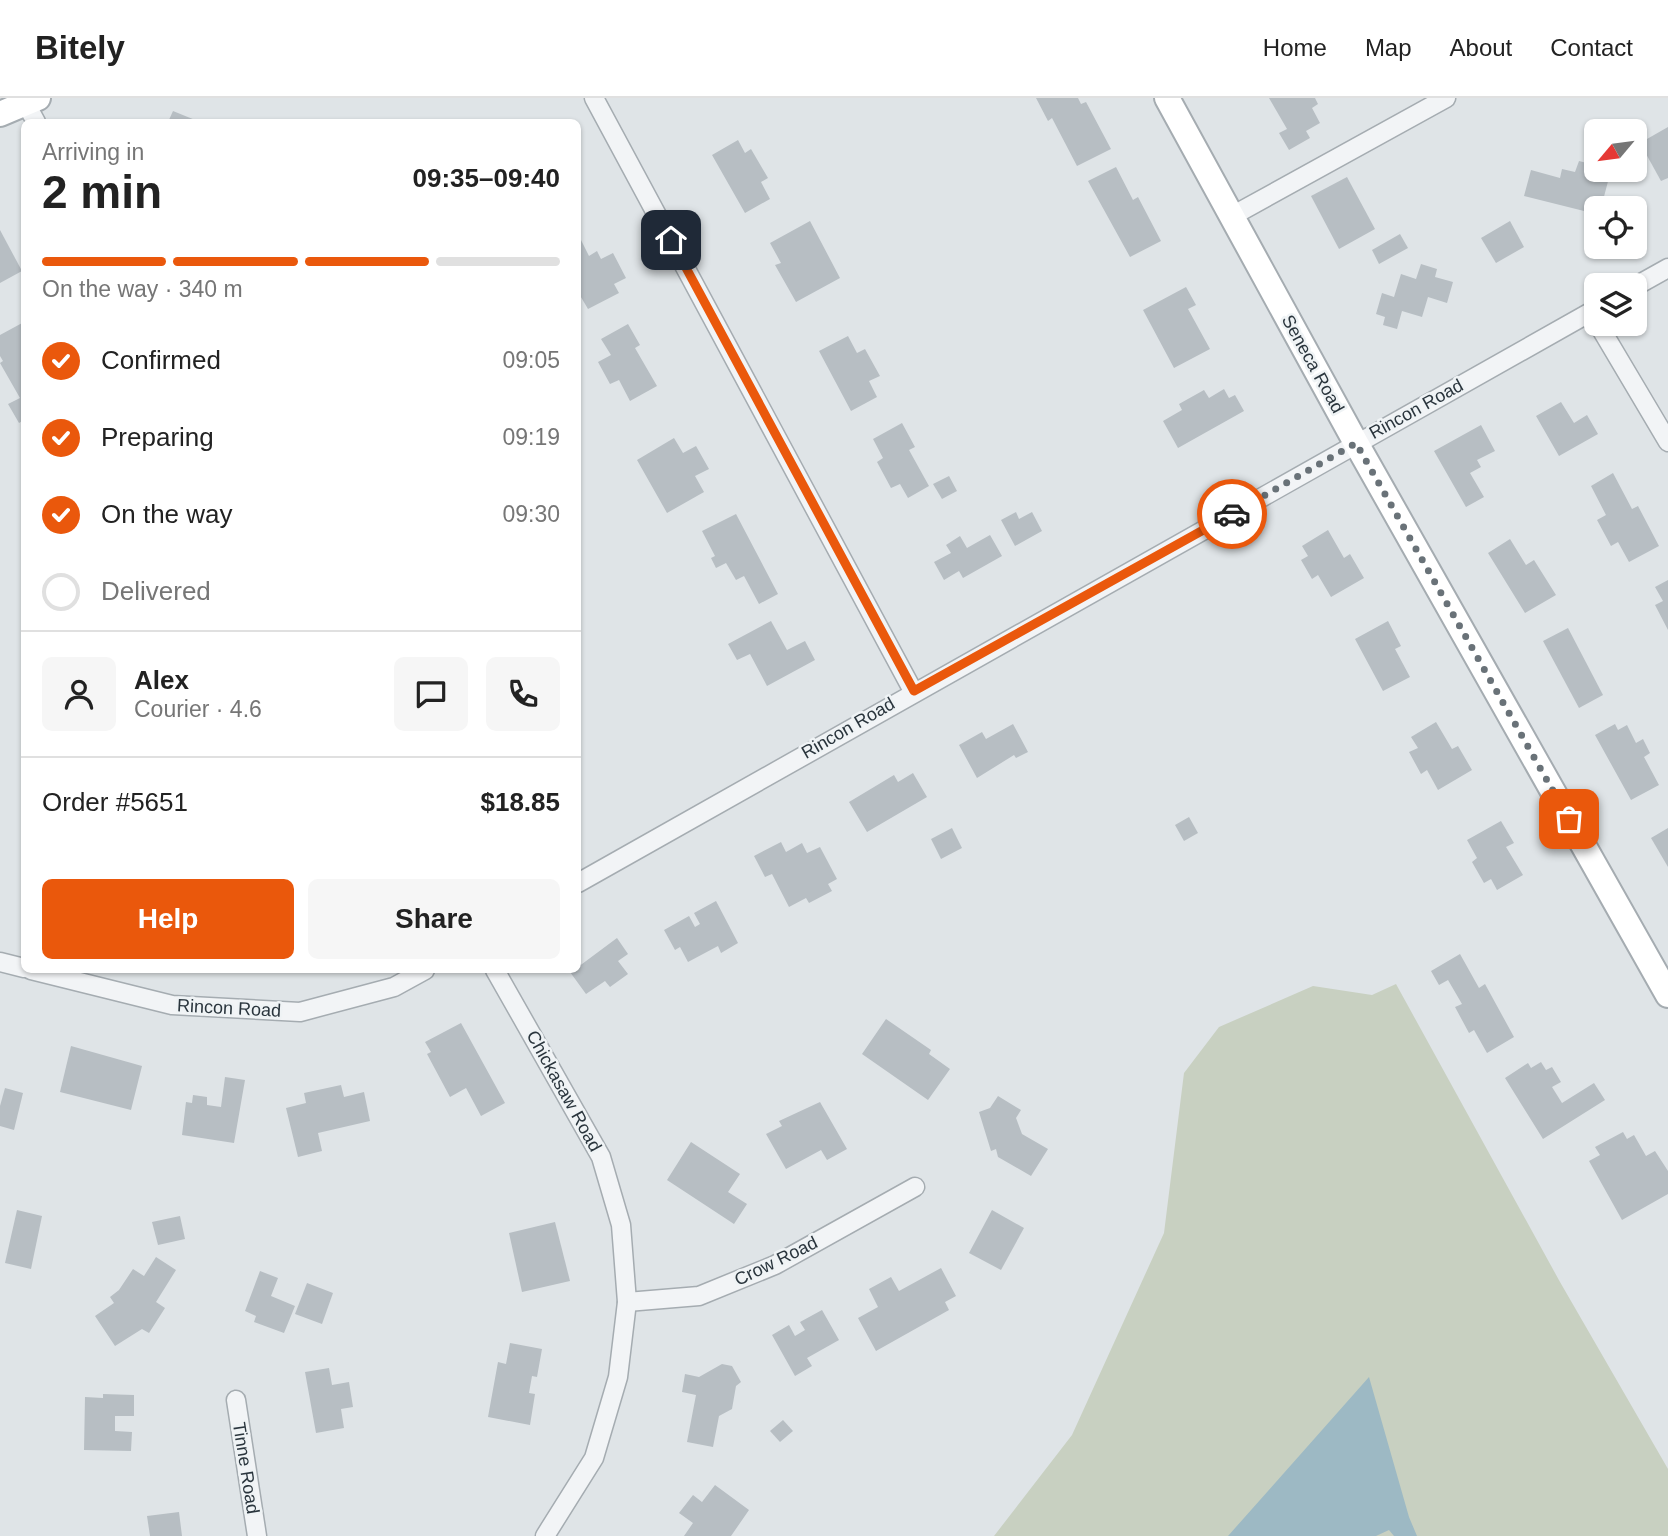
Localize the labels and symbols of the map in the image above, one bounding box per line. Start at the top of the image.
north arrow [1584,119,1647,182]
pin [641,210,701,270]
street label: Seneca Road [1278,311,1348,417]
street label: Rincon Road [1366,375,1466,443]
courier [1197,479,1267,549]
street label: Rincon Road [798,693,898,763]
pin [1539,789,1599,849]
street label: Rincon Road [177,995,281,1021]
street label: Chickasaw Road [523,1027,605,1155]
street label: Crow Road [731,1232,821,1290]
street label: Tinne Road [229,1421,263,1515]

